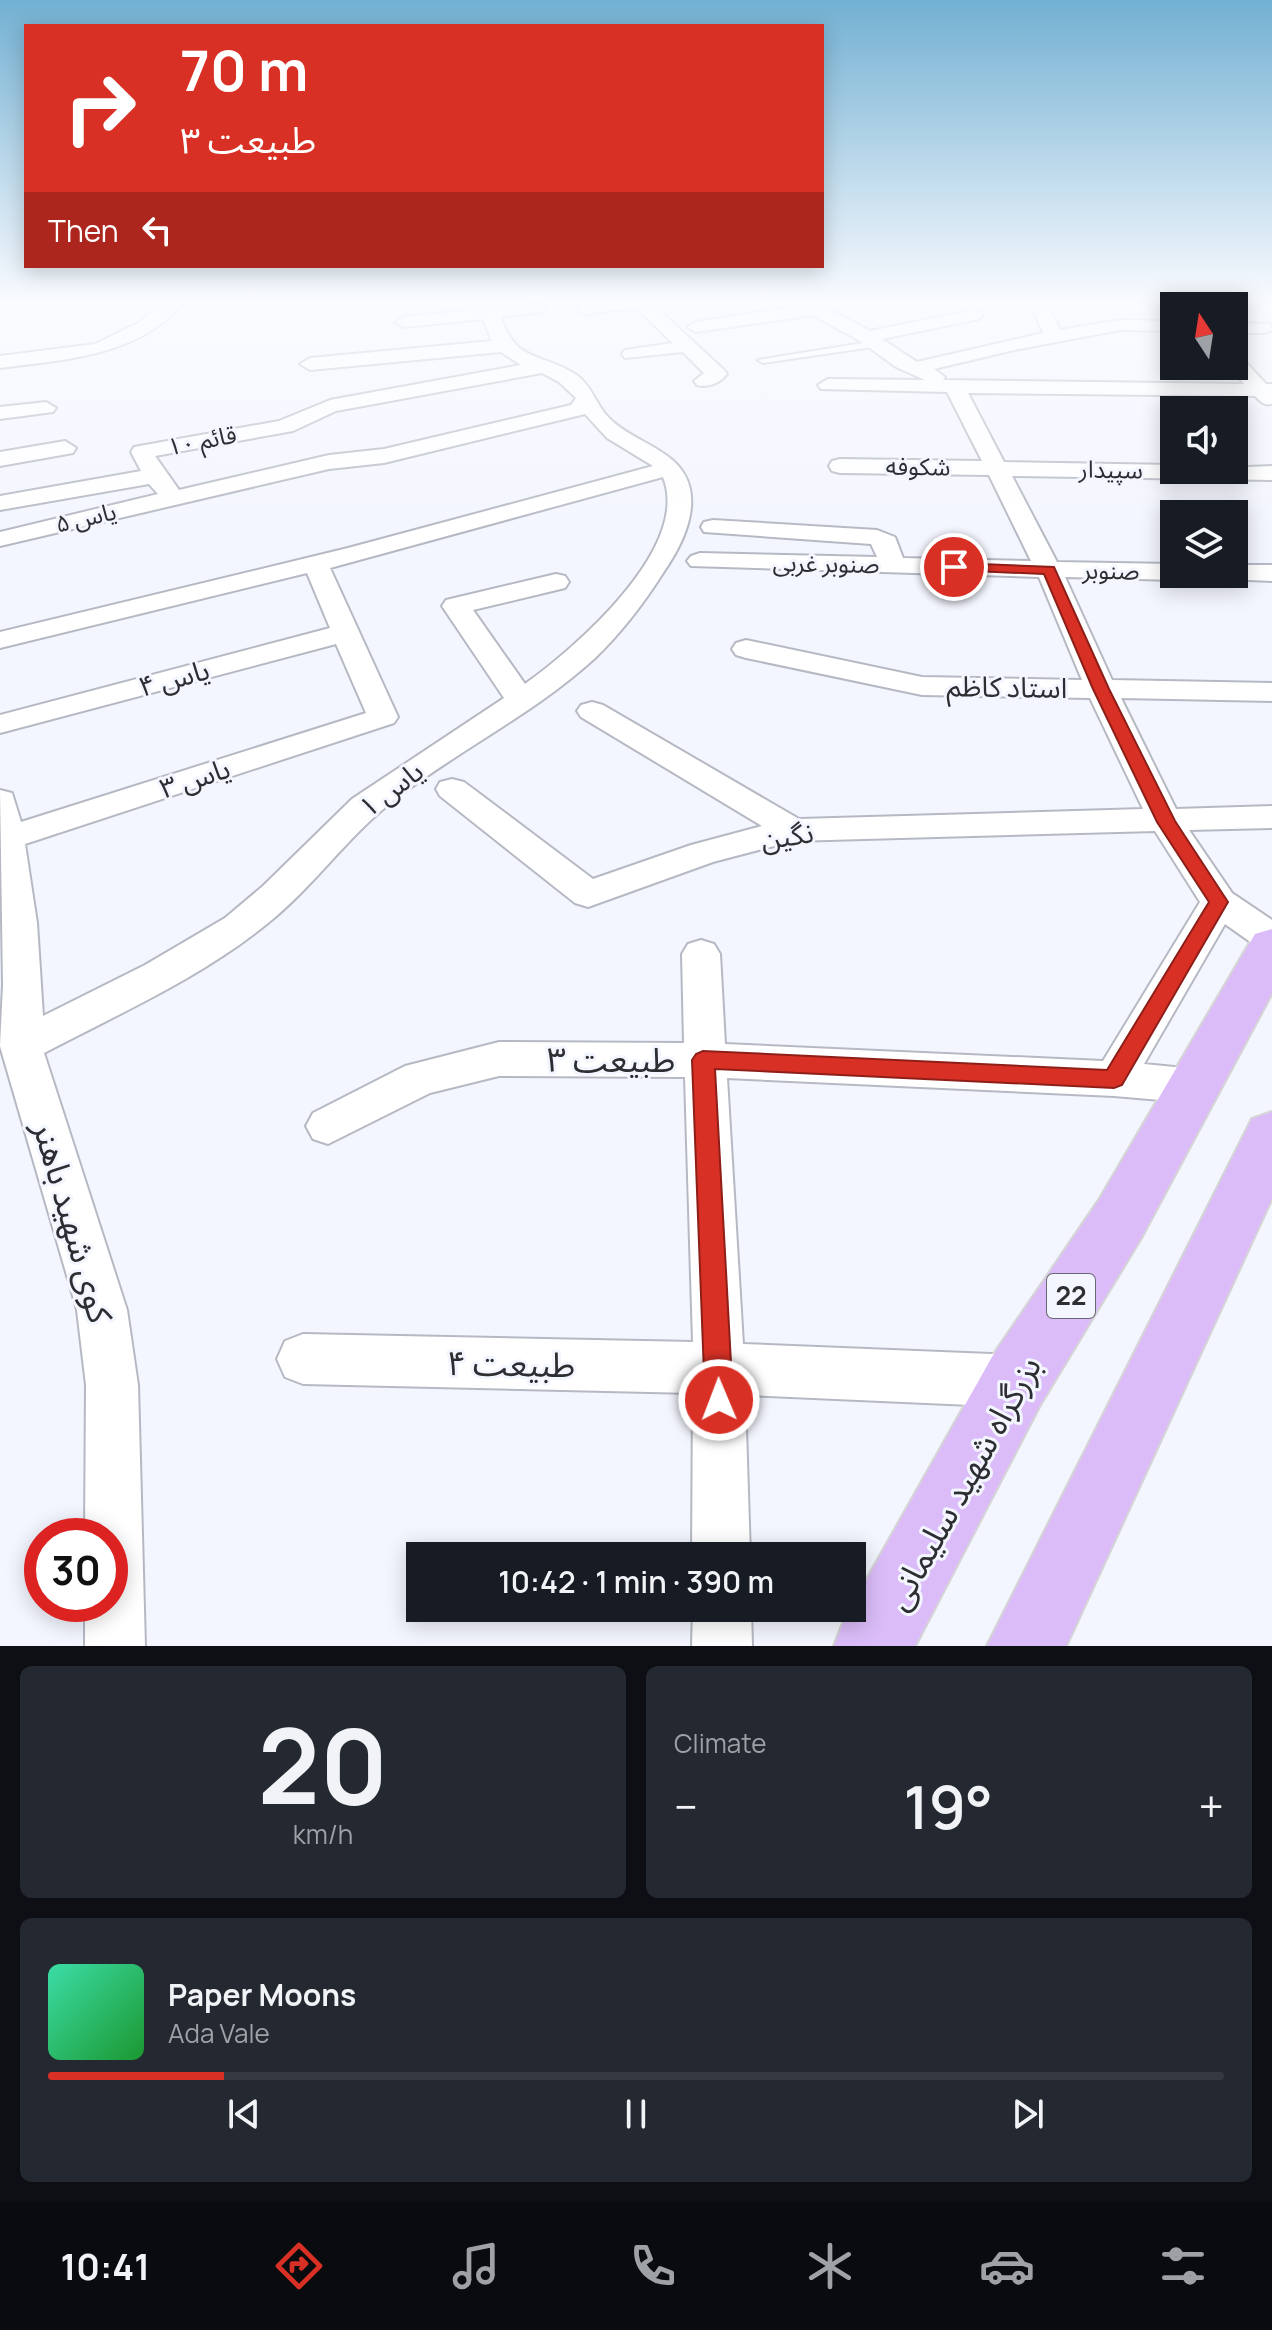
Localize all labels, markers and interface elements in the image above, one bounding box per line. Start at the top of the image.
text: 70 m [180,31,308,108]
icon: right [48,56,152,160]
text: طبیعت ٣ [180,115,316,164]
icon: left [135,208,179,252]
text: Then [48,210,119,251]
north arrow [1160,292,1248,380]
map controls [1160,292,1248,588]
button: sound [1160,396,1248,484]
street label: قائم ۱۰ [164,417,240,464]
street label: شکوفه [885,448,951,483]
street label: سپیدار [1078,451,1143,486]
street label: یاس ۵ [52,494,119,540]
button: layers [1160,500,1248,588]
pin [920,533,988,601]
street label: صنوبر غربی [772,545,880,580]
icon: arrive [932,545,976,589]
street label: صنوبر [1081,552,1140,586]
street label: یاس ۴ [134,649,213,705]
street label: استاد کاظم [946,666,1068,710]
street label: یاس ۳ [155,748,235,806]
street label: یاس ۱ [350,751,431,825]
street label: نگین [758,812,816,858]
street label: طبیعت ٣ [547,1036,675,1082]
street label: کوی شهید باهنر [23,1115,125,1329]
road number: 22 [1047,1274,1095,1318]
street label: طبیعت ۴ [446,1339,576,1387]
street label: بزرگراه شهید سلیمانی [873,1347,1051,1618]
position arrow [677,1358,761,1442]
speed limit sign: 30 [24,1518,128,1622]
text: 10:42 · 1 min · 390 m [498,1561,774,1602]
text: 20 [258,1693,388,1835]
text: Climate [674,1725,766,1761]
text: 19° [903,1765,993,1847]
text: − [674,1776,698,1836]
text: + [1199,1776,1224,1836]
text: km/h [293,1816,353,1852]
text: Paper Moons [168,1974,356,2015]
text: Ada Vale [168,2015,270,2051]
icon: previous [222,2092,266,2136]
icon: pause [614,2092,658,2136]
icon: next [1006,2092,1050,2136]
icon: directions [271,2238,327,2294]
icon: music [448,2238,504,2294]
icon: phone [625,2238,681,2294]
icon: climate [802,2238,858,2294]
icon: car [979,2238,1035,2294]
icon: filters [1155,2238,1211,2294]
text: 10:41 [60,2242,150,2291]

